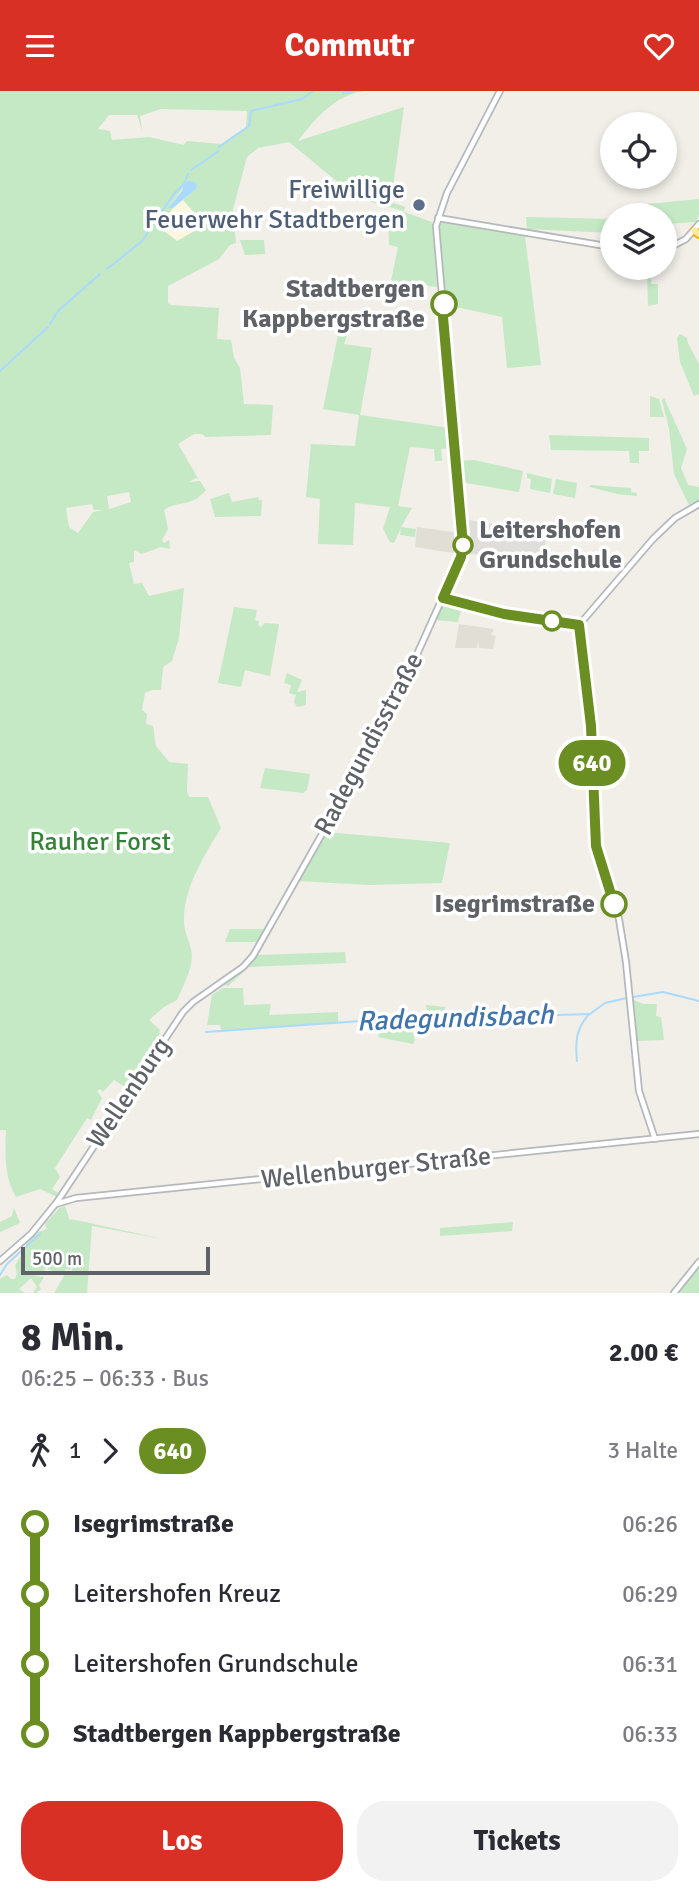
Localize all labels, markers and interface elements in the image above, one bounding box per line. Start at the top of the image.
text: Commutr [284,26,415,65]
icon: menu [21,27,59,65]
icon: heart [640,27,678,65]
map controls [600,112,677,280]
button: locate [600,112,677,189]
place label: Freiwillige Feuerwehr Stadtbergen [144,174,405,236]
marker: Freiwillige Feuerwehr Stadtbergen [411,197,427,213]
button: layers [600,203,677,280]
place label: Stadtbergen Kappbergstraße [242,273,425,335]
marker: Stadtbergen Kappbergstraße [431,291,457,317]
place label: Leitershofen Grundschule [479,514,622,576]
marker: Leitershofen Grundschule [453,535,473,555]
unlabelled marker [542,611,562,631]
street label: Radegundisstraße [307,647,431,841]
line badge: 640 [552,740,632,786]
text: 640 [573,748,611,778]
park label: Rauher Forst [29,826,171,858]
place label: Isegrimstraße [434,888,595,920]
marker: Isegrimstraße [601,891,627,917]
water label: Radegundisbach [356,998,555,1038]
street label: Wellenburg [80,1031,178,1155]
street label: Wellenburger Straße [260,1140,492,1196]
scale bar [21,1244,210,1276]
text: 500 m [32,1247,82,1271]
text: 8 Min. [21,1314,125,1361]
text: 2.00 € [609,1337,678,1369]
text: 06:25 – 06:33 · Bus [21,1364,209,1393]
icon: walk [21,1432,59,1470]
icon: forward [91,1432,129,1470]
text: 1 [69,1436,81,1465]
text: 640 [153,1436,192,1466]
text: 3 Halte [608,1436,678,1465]
text: Isegrimstraße [73,1508,234,1540]
text: 06:26 [622,1510,678,1539]
text: Leitershofen Kreuz [73,1578,281,1610]
text: 06:29 [622,1580,678,1609]
text: Leitershofen Grundschule [73,1648,358,1680]
text: 06:31 [622,1650,678,1679]
text: Stadtbergen Kappbergstraße [73,1718,401,1750]
text: 06:33 [622,1720,678,1749]
button: Los [21,1801,343,1881]
button: Tickets [357,1801,678,1881]

